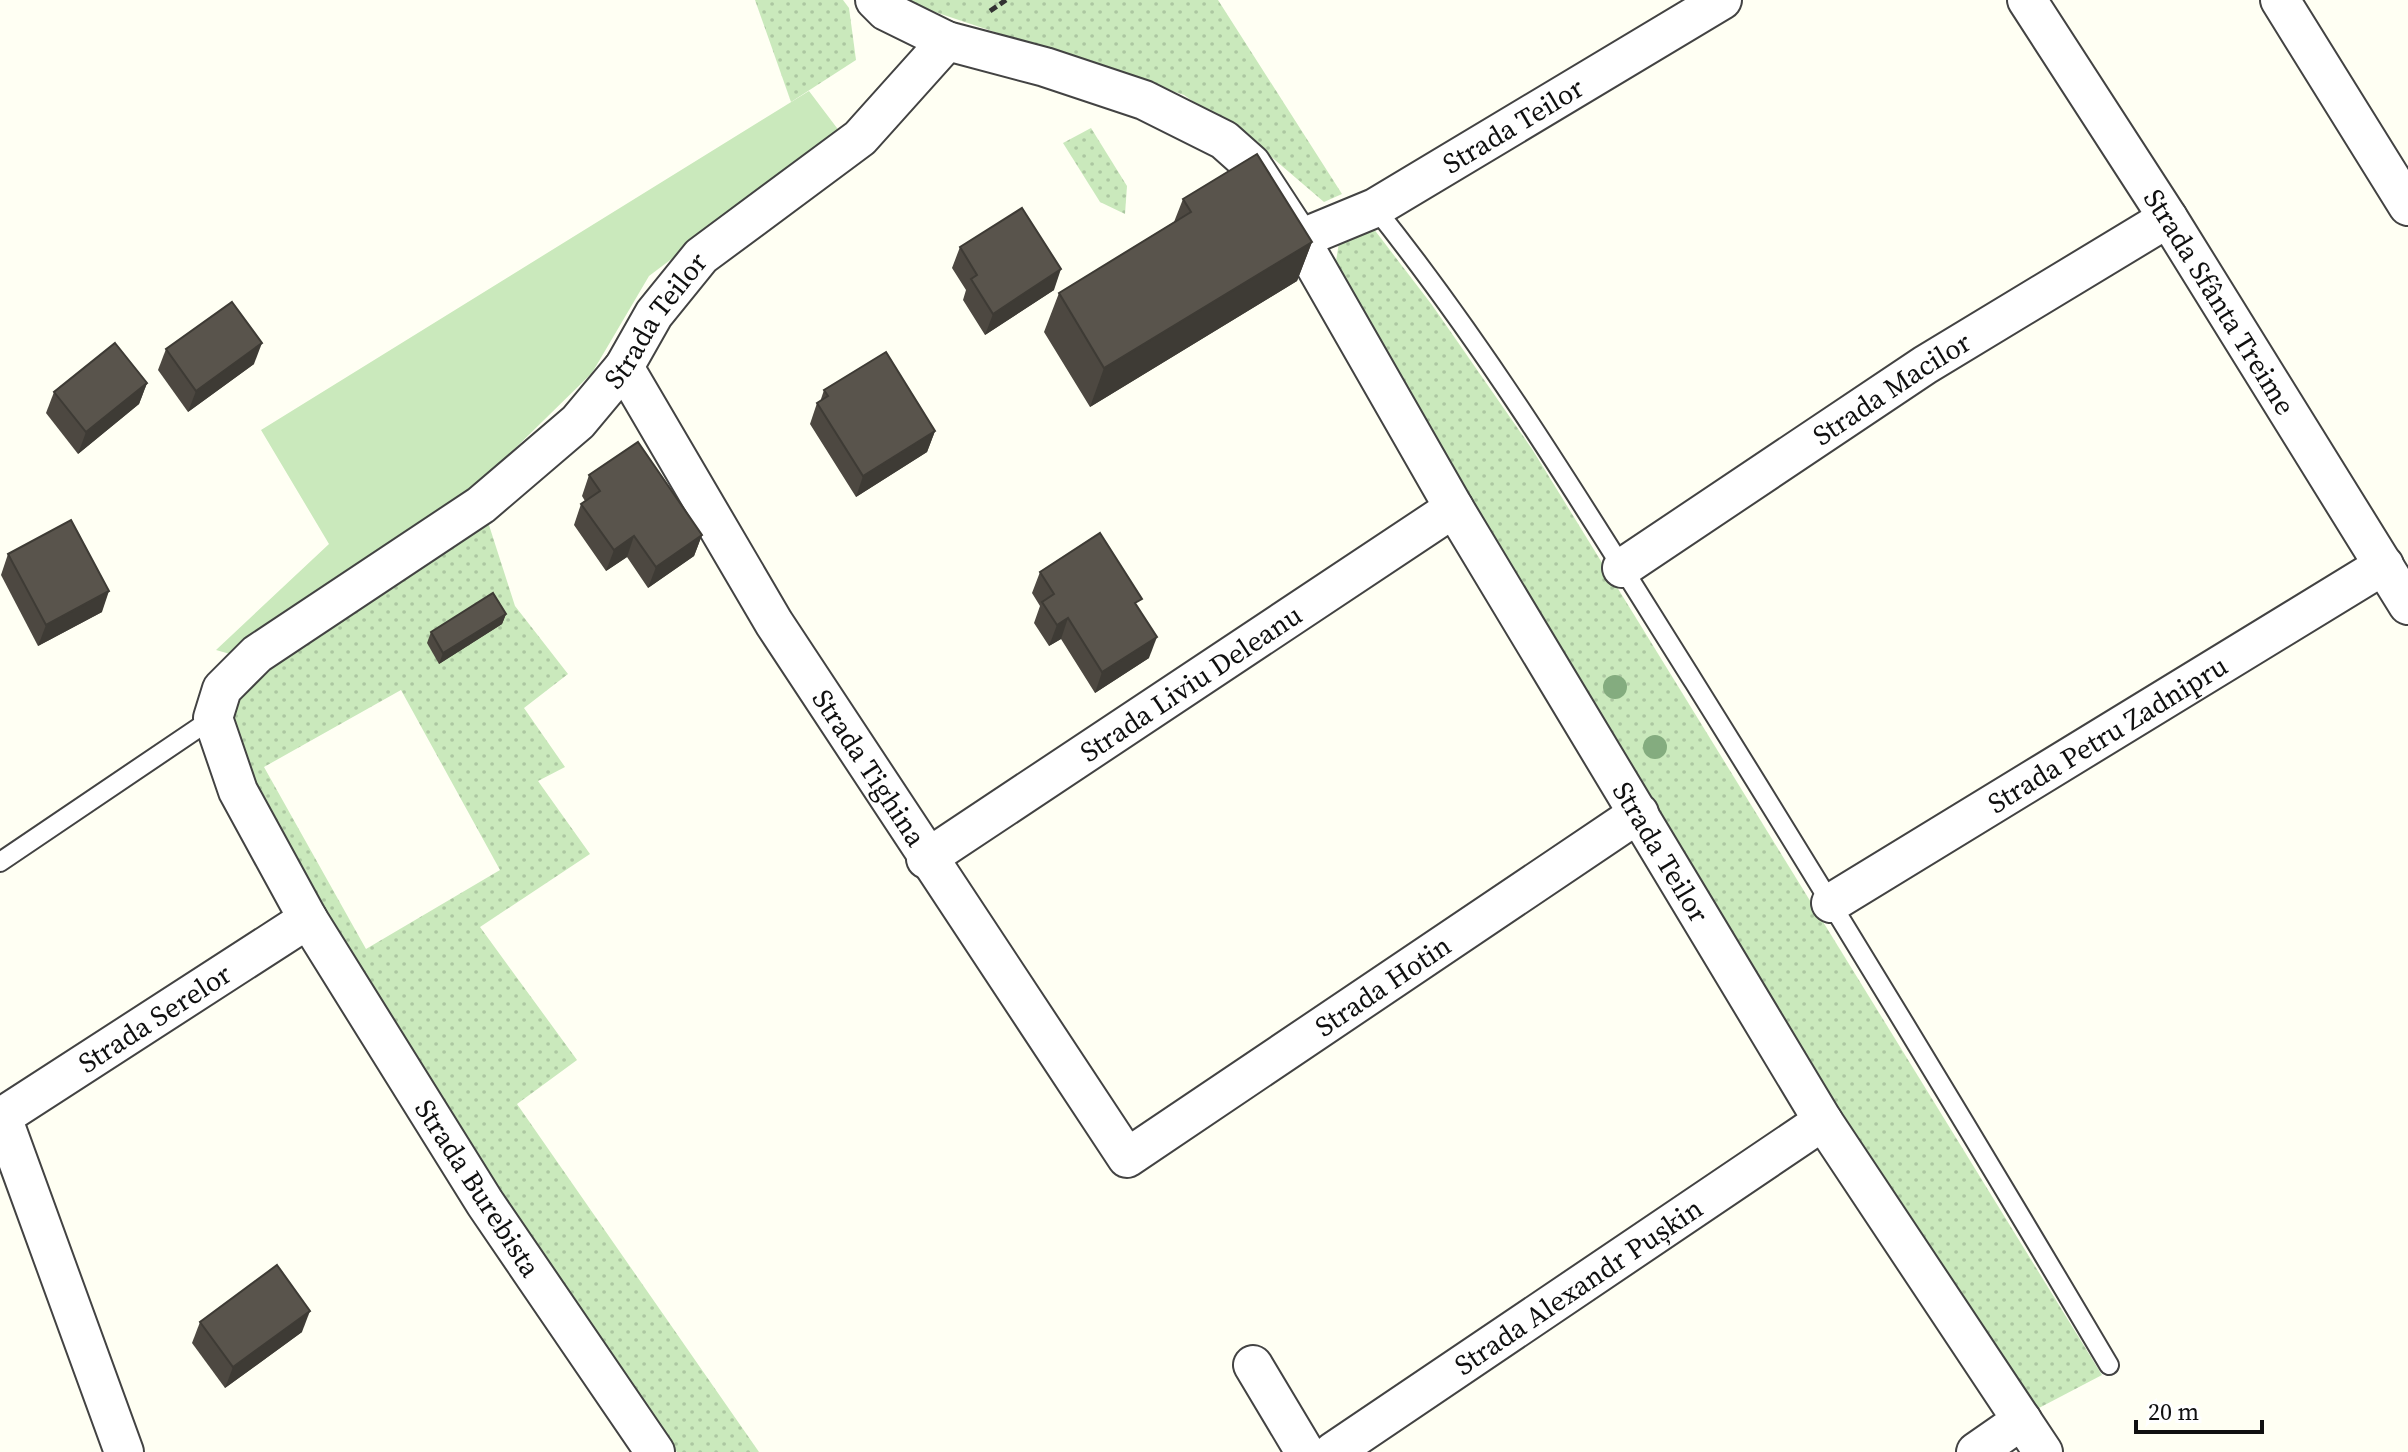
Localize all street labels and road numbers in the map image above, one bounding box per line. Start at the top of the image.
street label: Strada Teilor [1435,68,1591,182]
street label: Strada Sfânta Treime [2135,181,2304,422]
street label: Strada Teilor [595,244,716,396]
street label: Strada Macilor [1805,323,1978,454]
street label: Strada Liviu Deleanu [1072,595,1309,770]
street label: Strada Petru Zadnipru [1980,646,2235,822]
street label: Strada Tighina [804,682,935,854]
street label: Strada Teilor [1604,775,1718,930]
street label: Strada Hotin [1307,926,1458,1045]
street label: Strada Serelor [71,955,239,1082]
street label: Strada Burebista [406,1092,550,1285]
street label: Strada Alexandr Pușkin [1447,1189,1710,1384]

